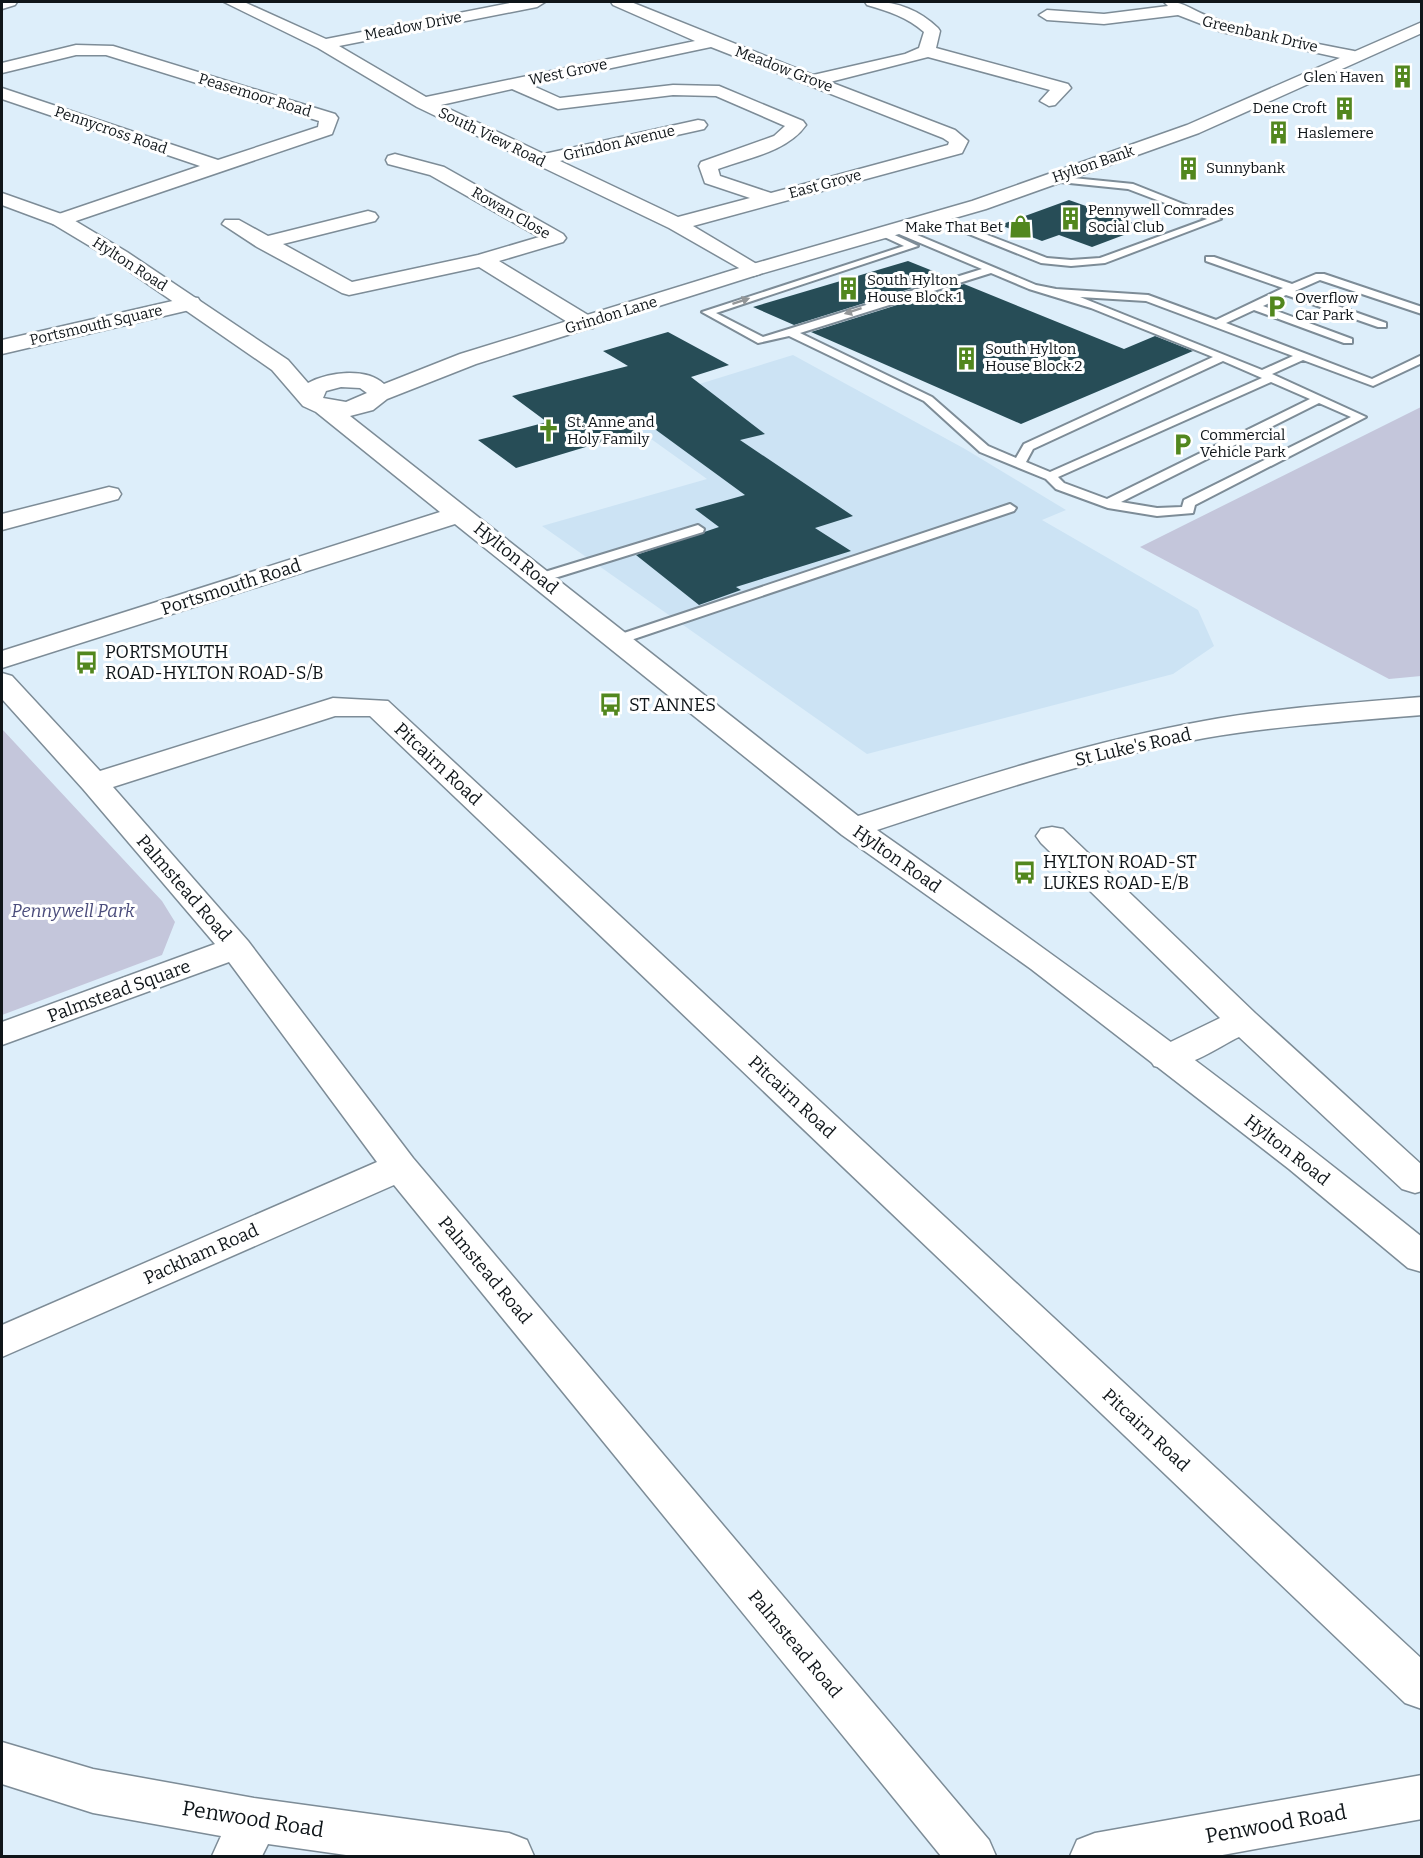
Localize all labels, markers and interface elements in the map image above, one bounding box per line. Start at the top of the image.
street label: Meadow Drive [363,8,463,44]
street label: Greenbank Drive [1200,12,1320,56]
street label: Meadow Grove [733,42,835,96]
street label: West Grove [527,55,609,89]
building icon: Glen Haven [1389,64,1415,90]
place label: Glen Haven [1303,68,1385,86]
street label: Peasemoor Road [196,69,314,121]
building icon: Dene Croft [1332,95,1358,121]
place label: Dene Croft [1252,99,1328,117]
street label: Pennycross Road [52,102,170,158]
street label: South View Road [436,103,548,171]
building icon: Haslemere [1266,120,1292,146]
street label: Grindon Avenue [561,121,677,165]
place label: Haslemere [1297,124,1374,142]
street label: Hylton Bank [1050,141,1137,186]
building icon: Sunnybank [1175,155,1201,181]
place label: Sunnybank [1206,159,1286,177]
street label: East Grove [787,166,863,202]
street label: Rowan Close [468,183,554,243]
place label: Pennywell Comrades Social Club [1088,201,1234,236]
building icon: Pennywell Comrades Social Club [1057,206,1083,232]
shop icon: Make That Bet [1008,214,1034,240]
place label: Make That Bet [905,218,1004,236]
street label: Hylton Road [89,233,171,295]
place label: South Hylton House Block 1 [867,271,962,306]
building icon: South Hylton House Block 1 [836,276,862,302]
place label: Overflow Car Park [1295,289,1359,324]
street label: Grindon Lane [563,292,659,338]
parking icon: Overflow Car Park [1264,294,1290,320]
one-way arrow [732,295,750,305]
street label: Portsmouth Square [28,301,164,349]
one-way arrow [844,307,862,317]
place label: South Hylton House Block 2 [985,340,1083,375]
building icon: South Hylton House Block 2 [954,345,980,371]
place label: St. Anne and Holy Family [567,413,655,448]
church icon: St. Anne and Holy Family [536,418,562,444]
place label: Commercial Vehicle Park [1200,426,1286,461]
parking icon: Commercial Vehicle Park [1169,431,1195,457]
street label: Hylton Road [469,517,563,599]
street label: Portsmouth Road [158,554,304,620]
place label: PORTSMOUTH ROAD-HYLTON ROAD-S/B [105,641,324,684]
bus stop icon: PORTSMOUTH ROAD-HYLTON ROAD-S/B [74,649,100,675]
bus stop icon: ST ANNES [598,692,624,718]
place label: ST ANNES [629,694,716,716]
street label: Pitcairn Road [390,718,486,810]
street label: St Luke's Road [1073,723,1194,771]
street label: Hylton Road [849,821,945,898]
street label: Palmstead Road [132,830,236,946]
place label: HYLTON ROAD-ST LUKES ROAD-E/B [1043,851,1197,894]
bus stop icon: HYLTON ROAD-ST LUKES ROAD-E/B [1012,859,1038,885]
park label: Pennywell Park [11,900,135,922]
street label: Palmstead Square [44,955,194,1027]
street label: Pitcairn Road [744,1051,840,1143]
street label: Hylton Road [1240,1110,1334,1190]
street label: Palmstead Road [434,1212,537,1329]
street label: Packham Road [140,1219,262,1289]
street label: Pitcairn Road [1098,1384,1194,1476]
street label: Palmstead Road [744,1586,847,1703]
street label: Penwood Road [180,1795,326,1843]
street label: Penwood Road [1203,1799,1349,1849]

